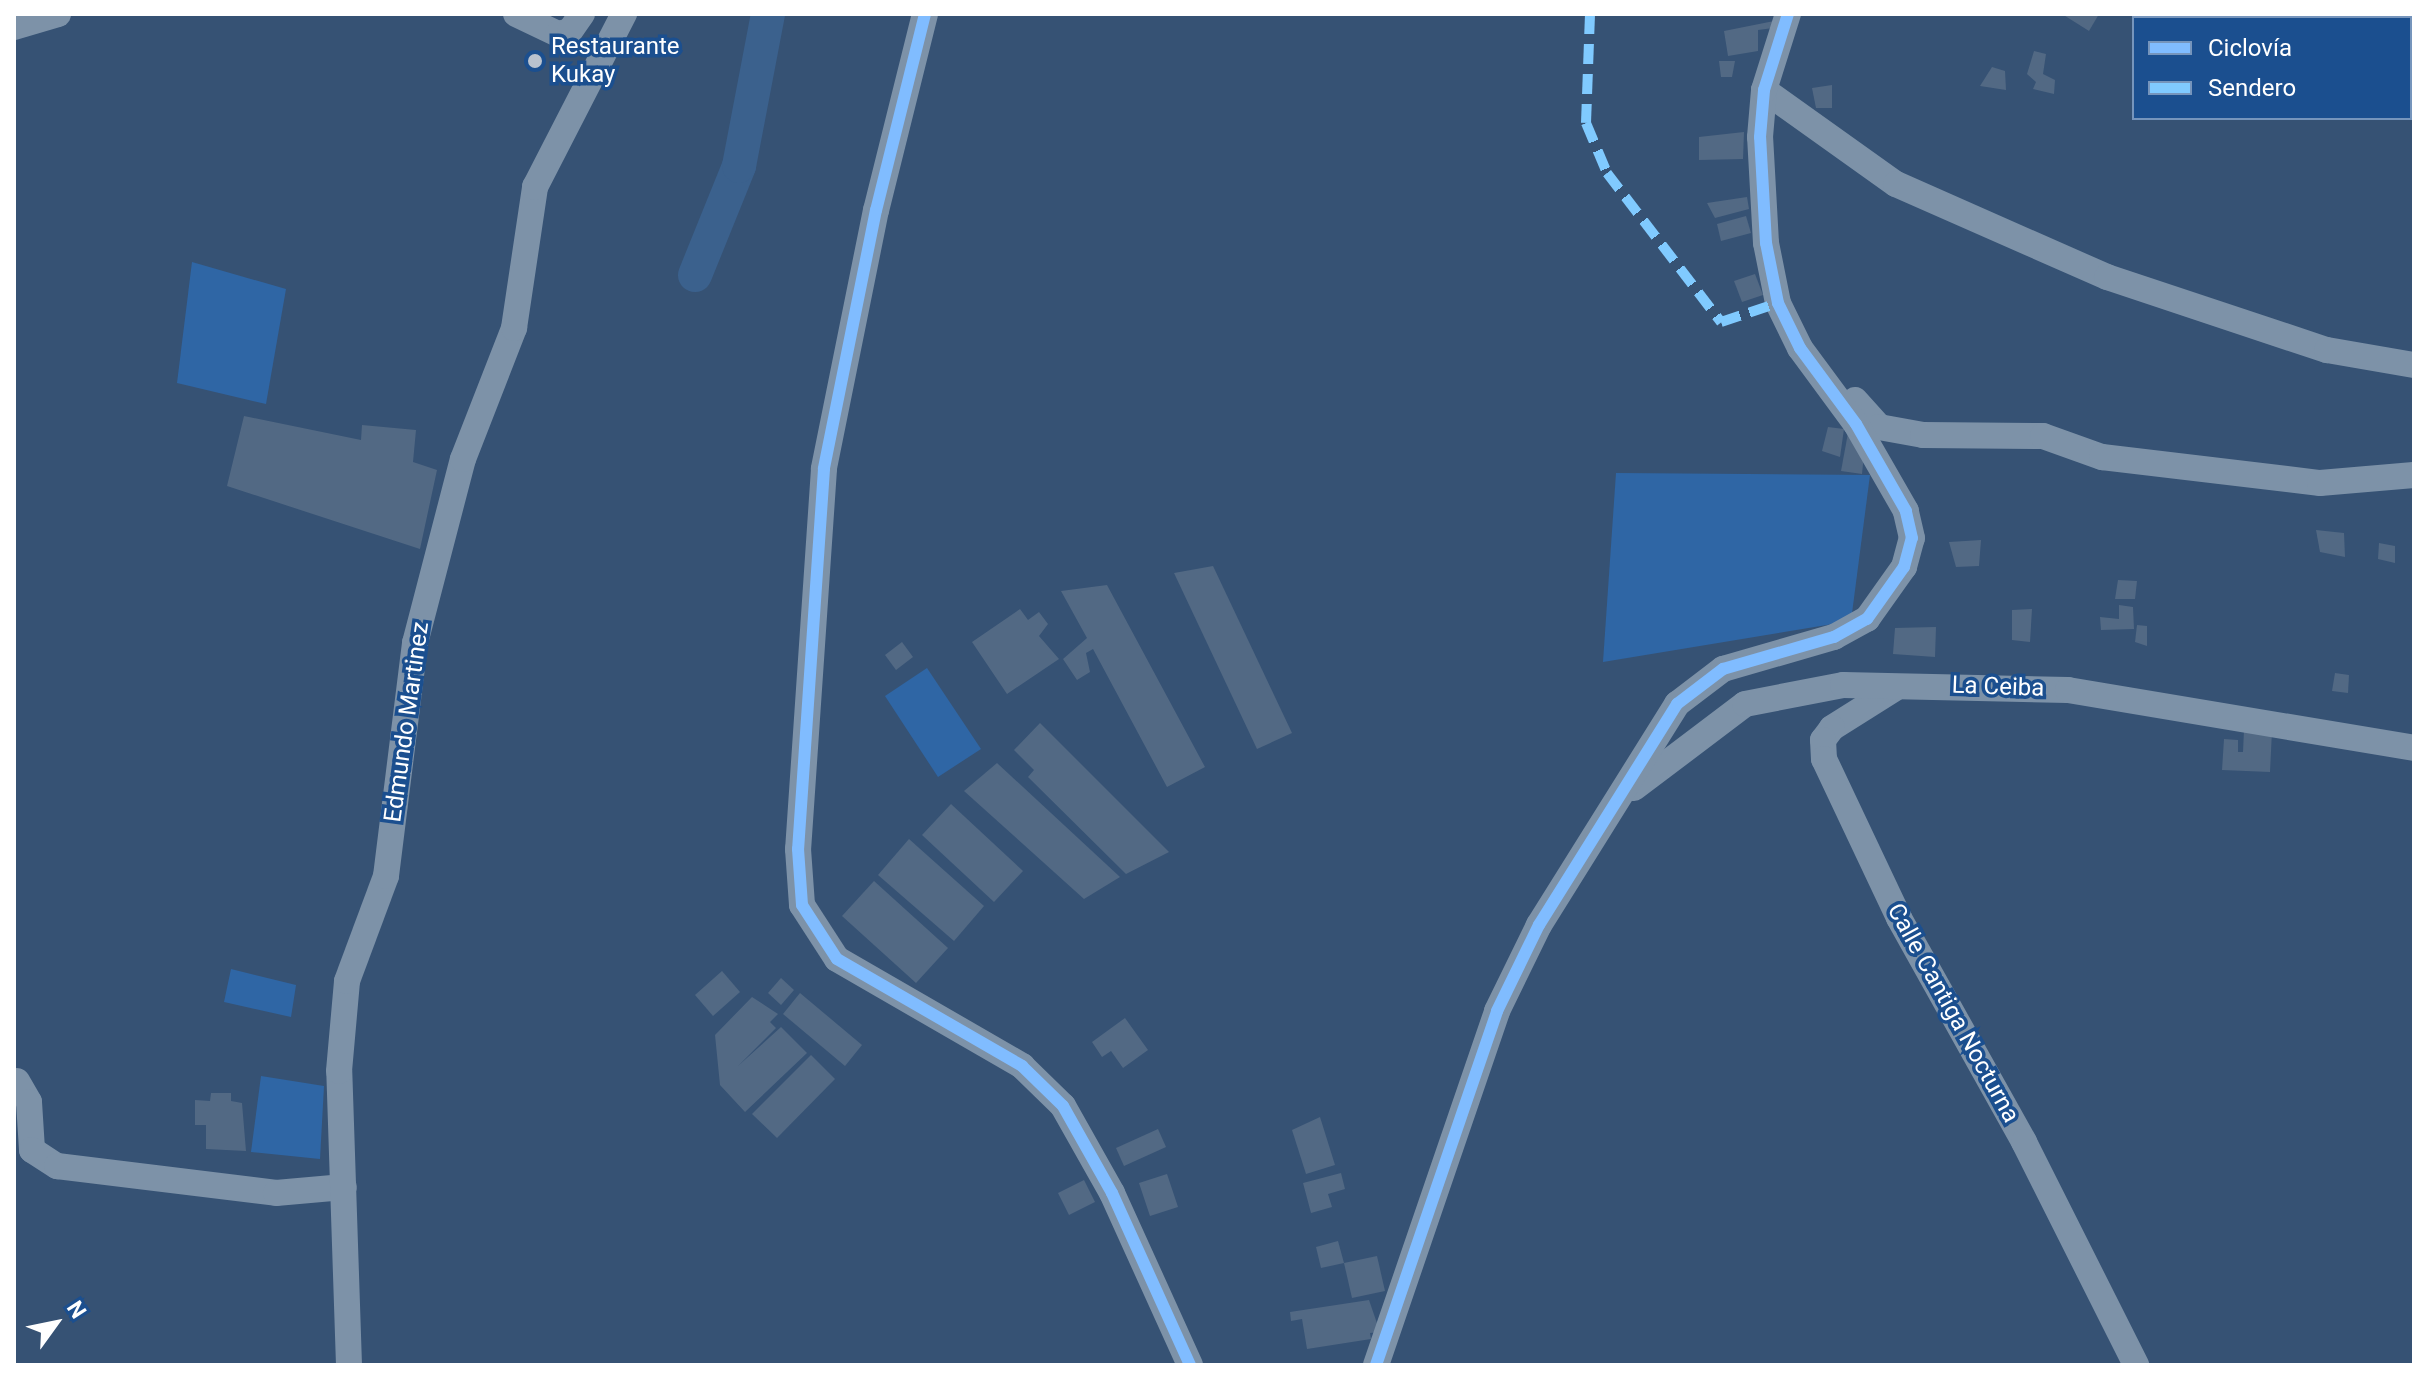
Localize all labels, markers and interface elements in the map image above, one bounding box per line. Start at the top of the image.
legend [2132,16,2412,120]
place label: Restaurante Kukay [551,33,680,89]
text: Ciclovía [2208,34,2292,62]
marker: Restaurante Kukay [526,52,544,70]
text: Sendero [2208,74,2296,102]
street label: Edmundo Martinez [379,620,435,824]
street label: La Ceiba [1951,671,2045,703]
street label: Calle Cantiga Nocturna [1881,898,2025,1128]
north arrow [16,1283,96,1363]
text: N [62,1296,91,1323]

